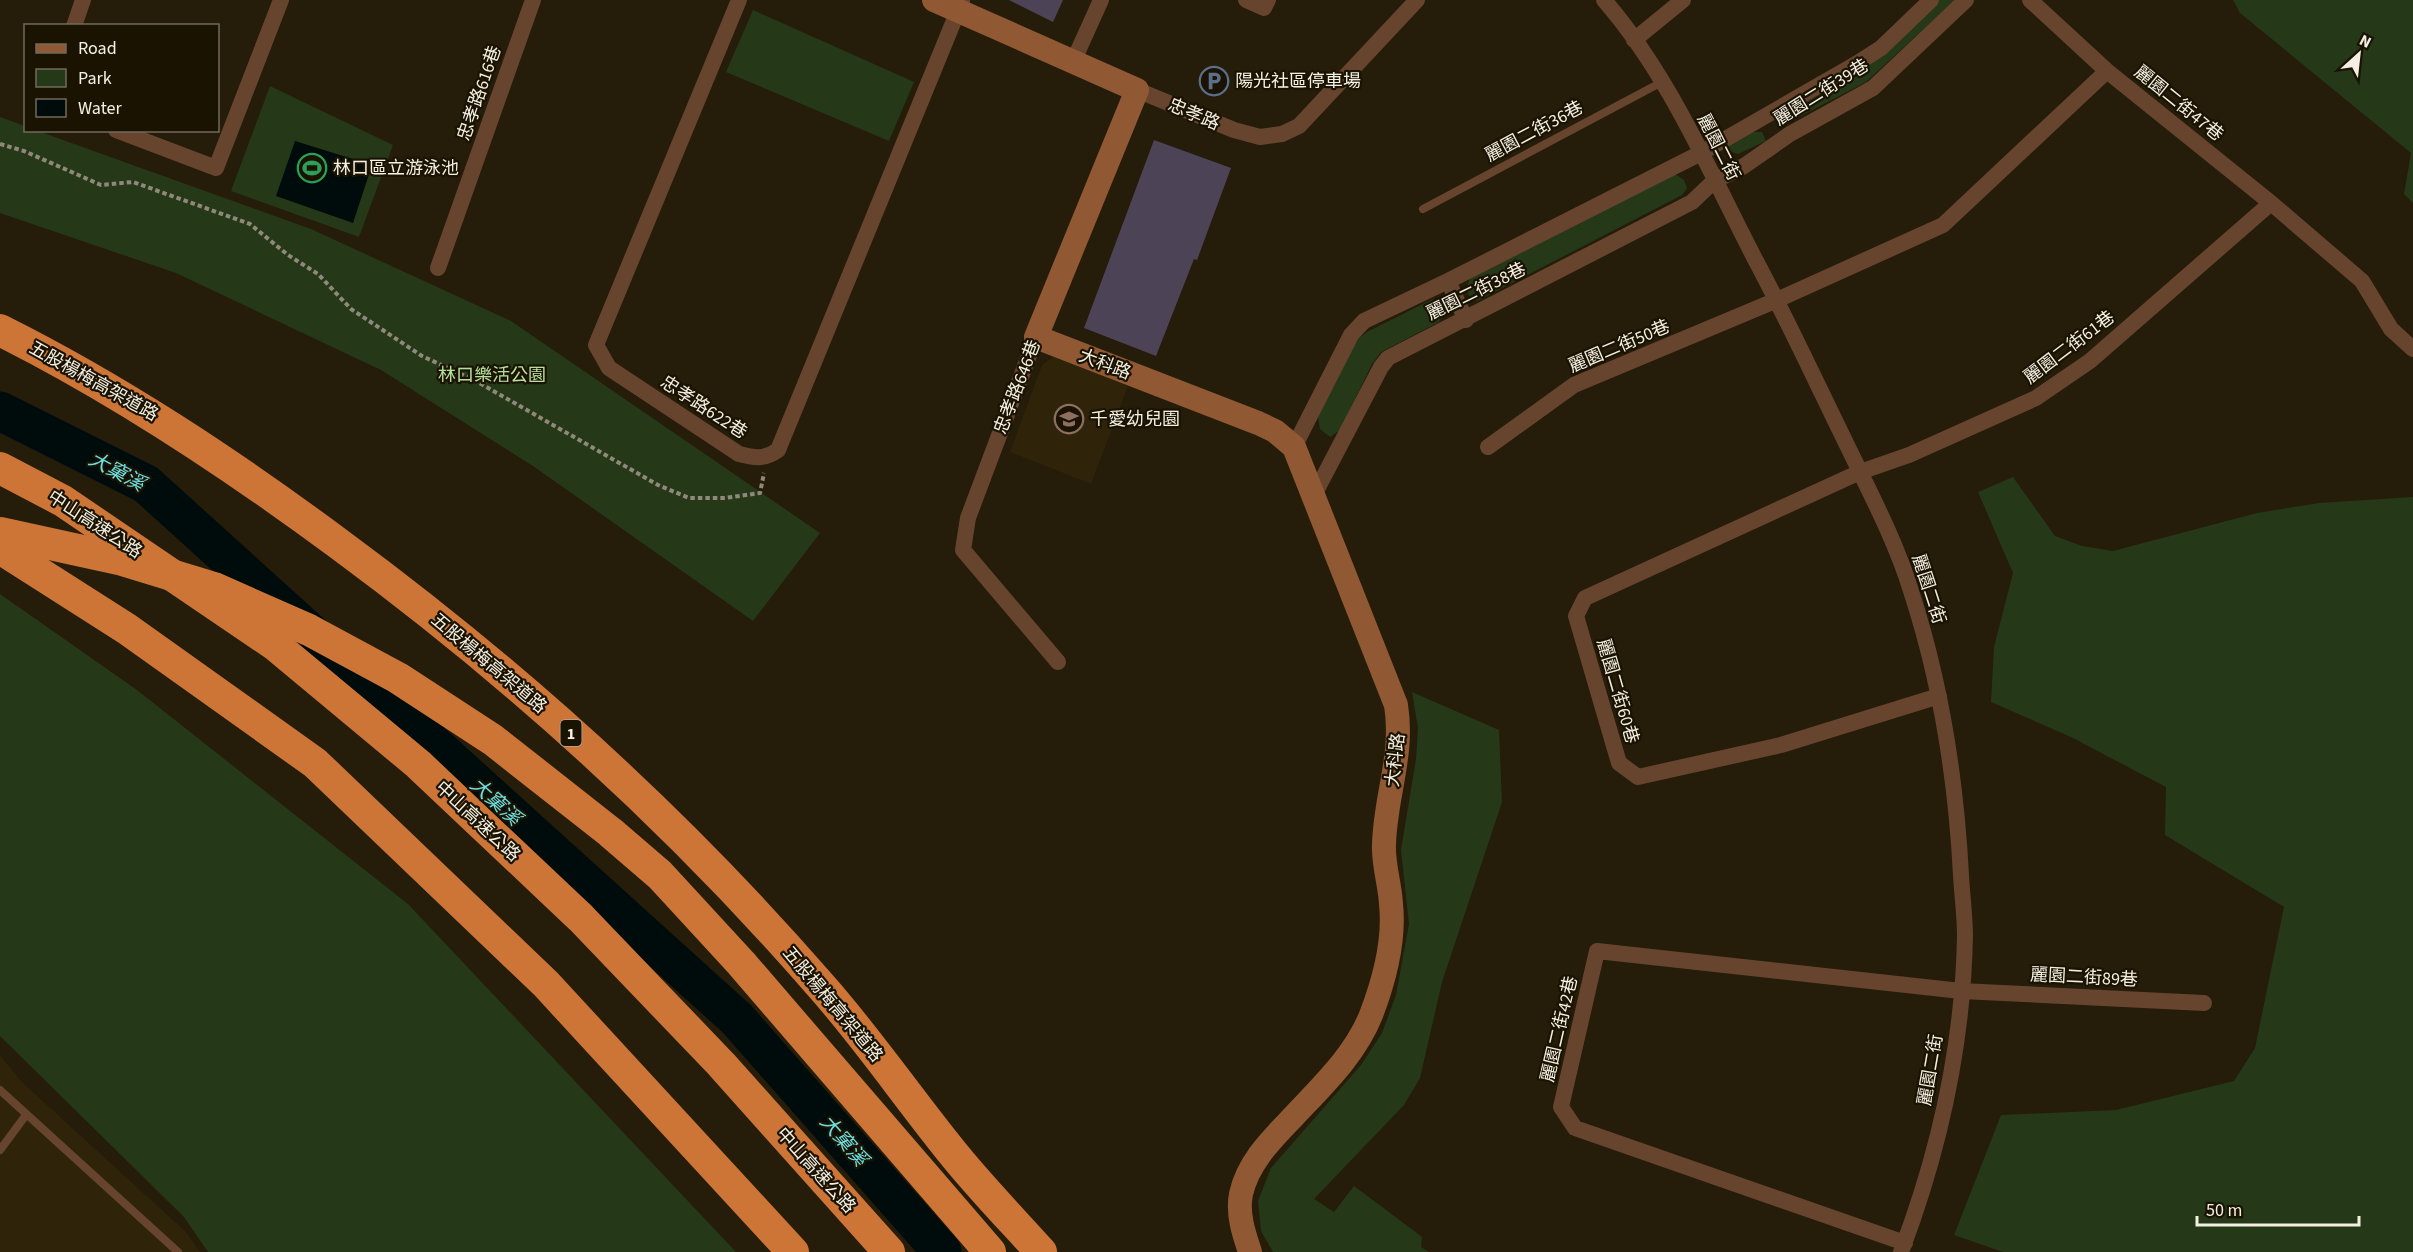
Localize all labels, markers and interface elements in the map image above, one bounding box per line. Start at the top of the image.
legend [24,24,219,132]
north arrow [2329,24,2389,84]
text: N [2356,29,2375,54]
text: Road [78,36,117,61]
street label: 忠孝路616巷 [452,42,507,144]
street label: 麗園二街39巷 [1769,53,1874,132]
street label: 麗園二街47巷 [2129,60,2228,147]
parking icon: 陽光社區停車場 [1198,65,1230,97]
text: Park [78,66,112,91]
place label: 陽光社區停車場 [1235,69,1361,94]
street label: 忠孝路 [1164,92,1224,137]
street label: 麗園二街36巷 [1481,95,1588,168]
text: Water [78,96,122,121]
street label: 麗園二街 [1691,109,1746,185]
sports icon: 林口區立游泳池 [296,152,328,184]
place label: 林口區立游泳池 [333,156,459,181]
street label: 麗園二街38巷 [1422,257,1530,326]
street label: 麗園二街61巷 [2019,305,2120,390]
street label: 麗園二街50巷 [1565,314,1674,379]
street label: 五股楊梅高架道路 [25,336,163,427]
street label: 忠孝路646巷 [988,337,1047,438]
street label: 大科路 [1075,343,1135,386]
park label: 林口樂活公園 [438,363,546,388]
street label: 忠孝路622巷 [655,370,752,445]
school or university icon: 千愛幼兒園 [1053,403,1085,435]
place label: 千愛幼兒園 [1090,407,1180,432]
water label: 大窠溪 [83,445,152,500]
street label: 中山高速公路 [43,485,147,564]
street label: 麗園二街 [1906,551,1952,627]
street label: 五股楊梅高架道路 [425,608,552,719]
street label: 麗園二街60巷 [1591,636,1644,746]
road number: 1 [560,720,582,746]
street label: 大科路 [1380,732,1411,788]
water label: 大窠溪 [464,771,529,834]
street label: 中山高速公路 [430,775,526,867]
street label: 五股楊梅高架道路 [777,941,888,1068]
street label: 麗園二街89巷 [2029,962,2139,993]
street label: 麗園二街42巷 [1535,974,1584,1084]
street label: 麗園二街 [1912,1032,1949,1108]
water label: 大窠溪 [813,1109,875,1175]
street label: 中山高速公路 [770,1122,861,1219]
scale bar [2197,1189,2359,1227]
text: 50 m [2206,1198,2242,1223]

